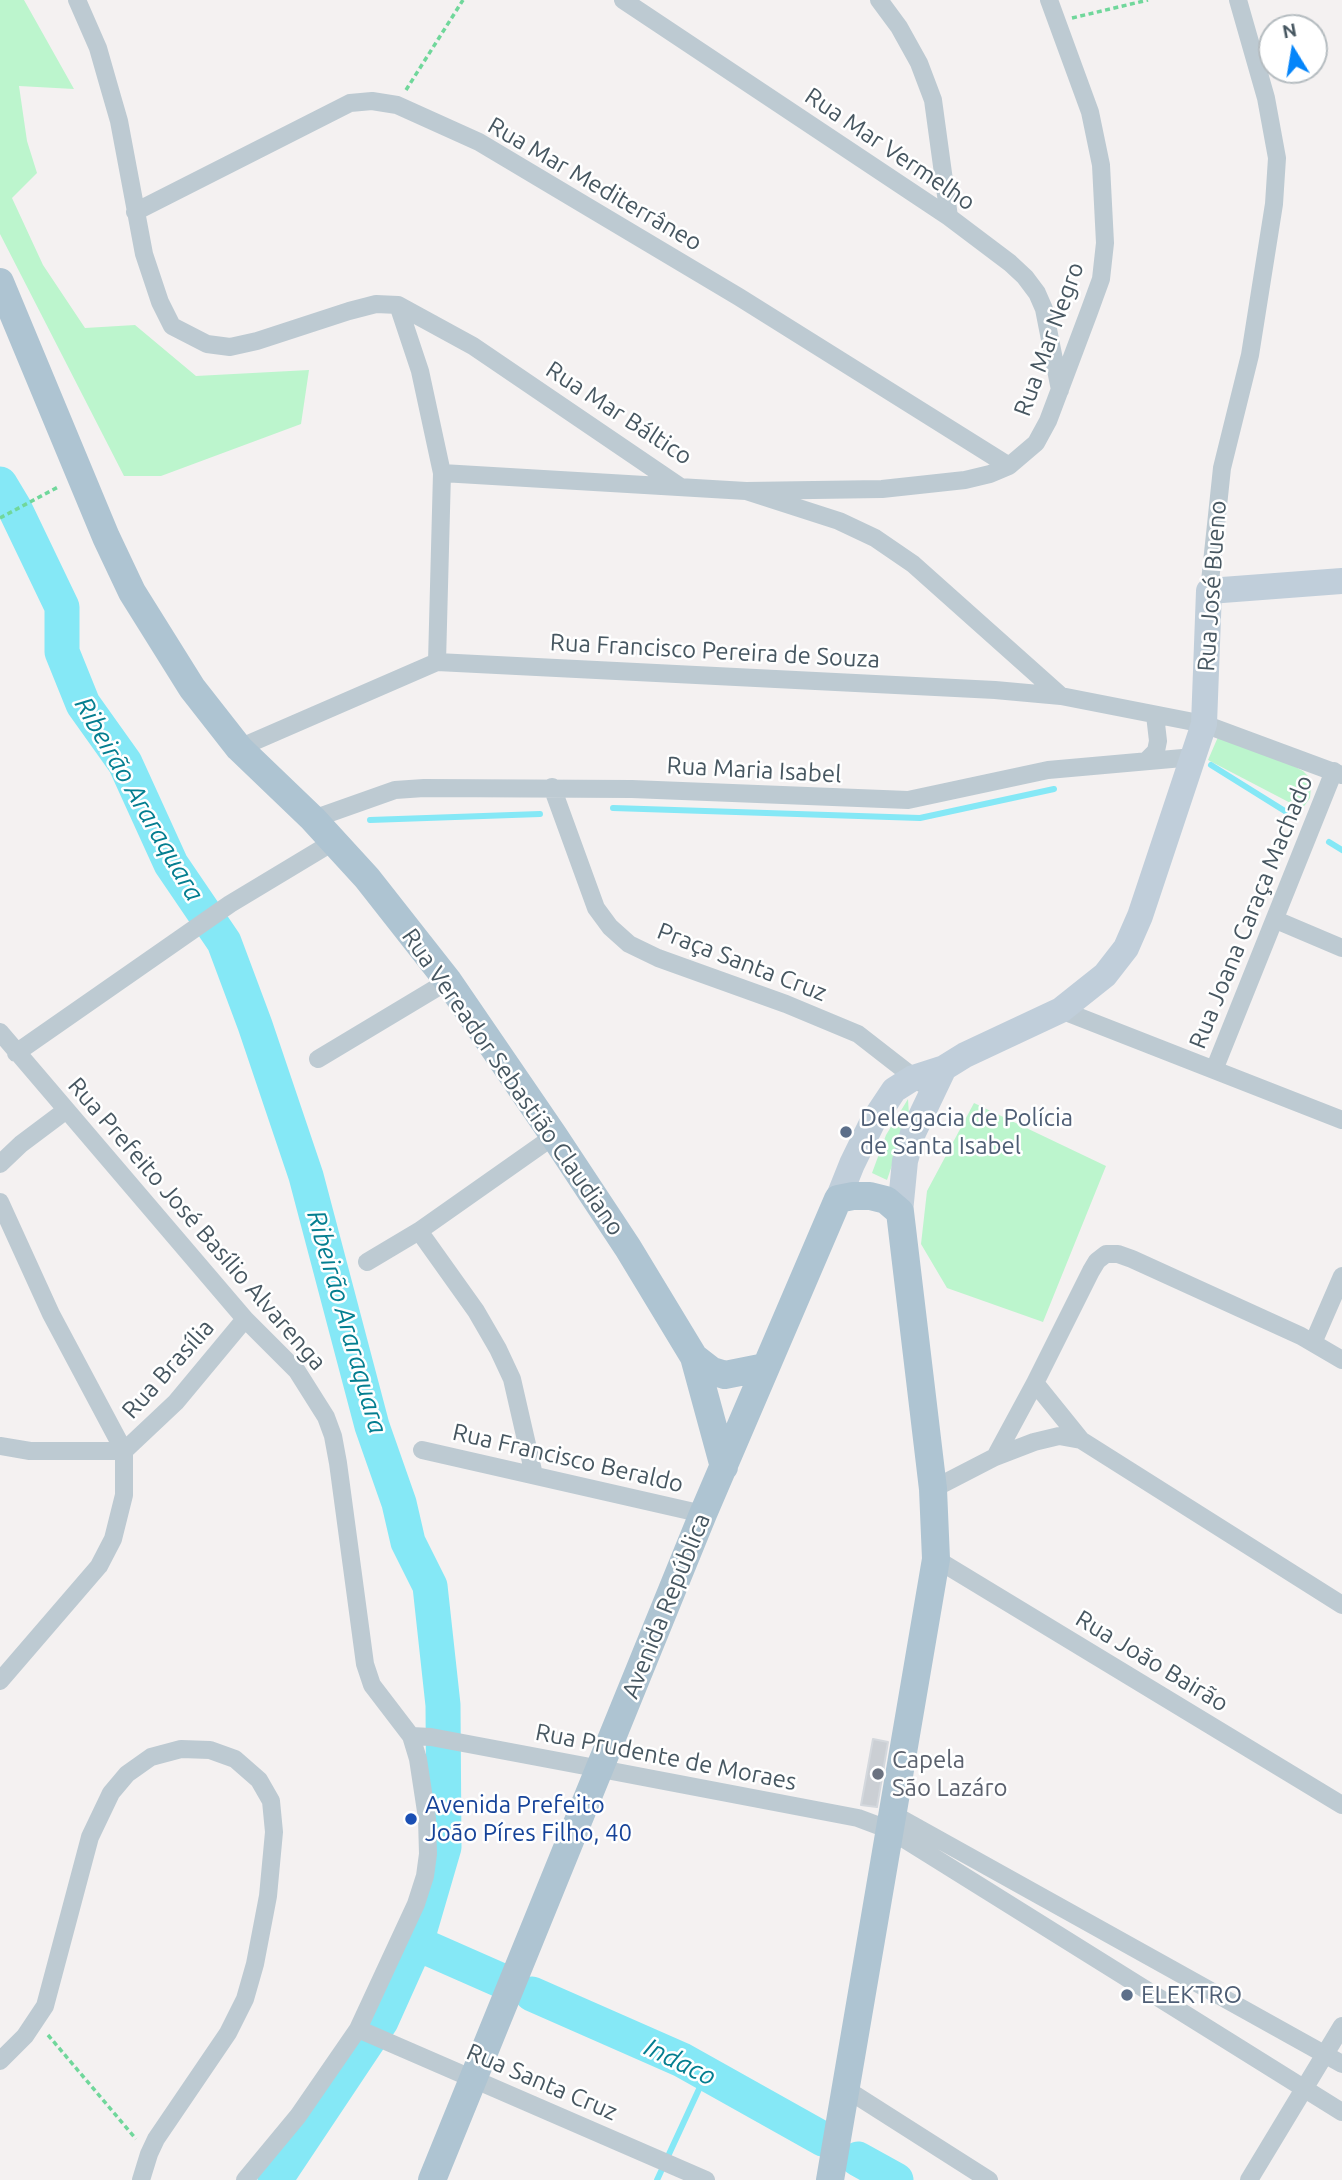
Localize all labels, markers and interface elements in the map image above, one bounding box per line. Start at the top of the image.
north arrow [1258,14,1328,84]
text: N [1280,18,1298,43]
street label: Rua Mar Vermelho [799,81,981,217]
street label: Rua Mar Mediterrâneo [483,111,707,257]
street label: Rua Mar Negro [1008,258,1090,420]
street label: Rua Mar Báltico [540,355,698,471]
street label: Rua José Bueno [1192,499,1232,673]
street label: Rua Francisco Pereira de Souza [549,628,881,674]
water label: Ribeirão Araraquara [68,691,210,907]
street label: Rua Maria Isabel [666,751,842,789]
street label: Rua Joana Caraça Machado [1183,771,1319,1053]
street label: Praça Santa Cruz [653,916,831,1008]
street label: Rua Vereador Sebastião Claudiano [396,923,630,1241]
street label: Rua Prefeito José Basílio Alvarenga [62,1072,332,1376]
place label: Delegacia de Polícia de Santa Isabel [860,1104,1073,1160]
marker: Delegacia de Polícia de Santa Isabel [838,1124,854,1140]
water label: Ribeirão Araraquara [300,1207,394,1437]
street label: Rua Brasília [116,1313,220,1425]
street label: Rua Francisco Beraldo [450,1417,686,1499]
street label: Avenida República [616,1509,716,1703]
street label: Rua João Bairão [1070,1604,1234,1718]
street label: Rua Prudente de Moraes [533,1718,799,1796]
place label: Capela São Lazáro [892,1746,1007,1802]
marker: Capela São Lazáro [870,1766,886,1782]
place label: Avenida Prefeito João Píres Filho, 40 [425,1791,632,1847]
marker: Avenida Prefeito João Píres Filho, 40 [403,1811,419,1827]
place label: ELEKTRO [1141,1981,1242,2009]
marker: ELEKTRO [1119,1987,1135,2003]
water label: Indaco [639,2031,721,2093]
street label: Rua Santa Cruz [462,2037,622,2127]

